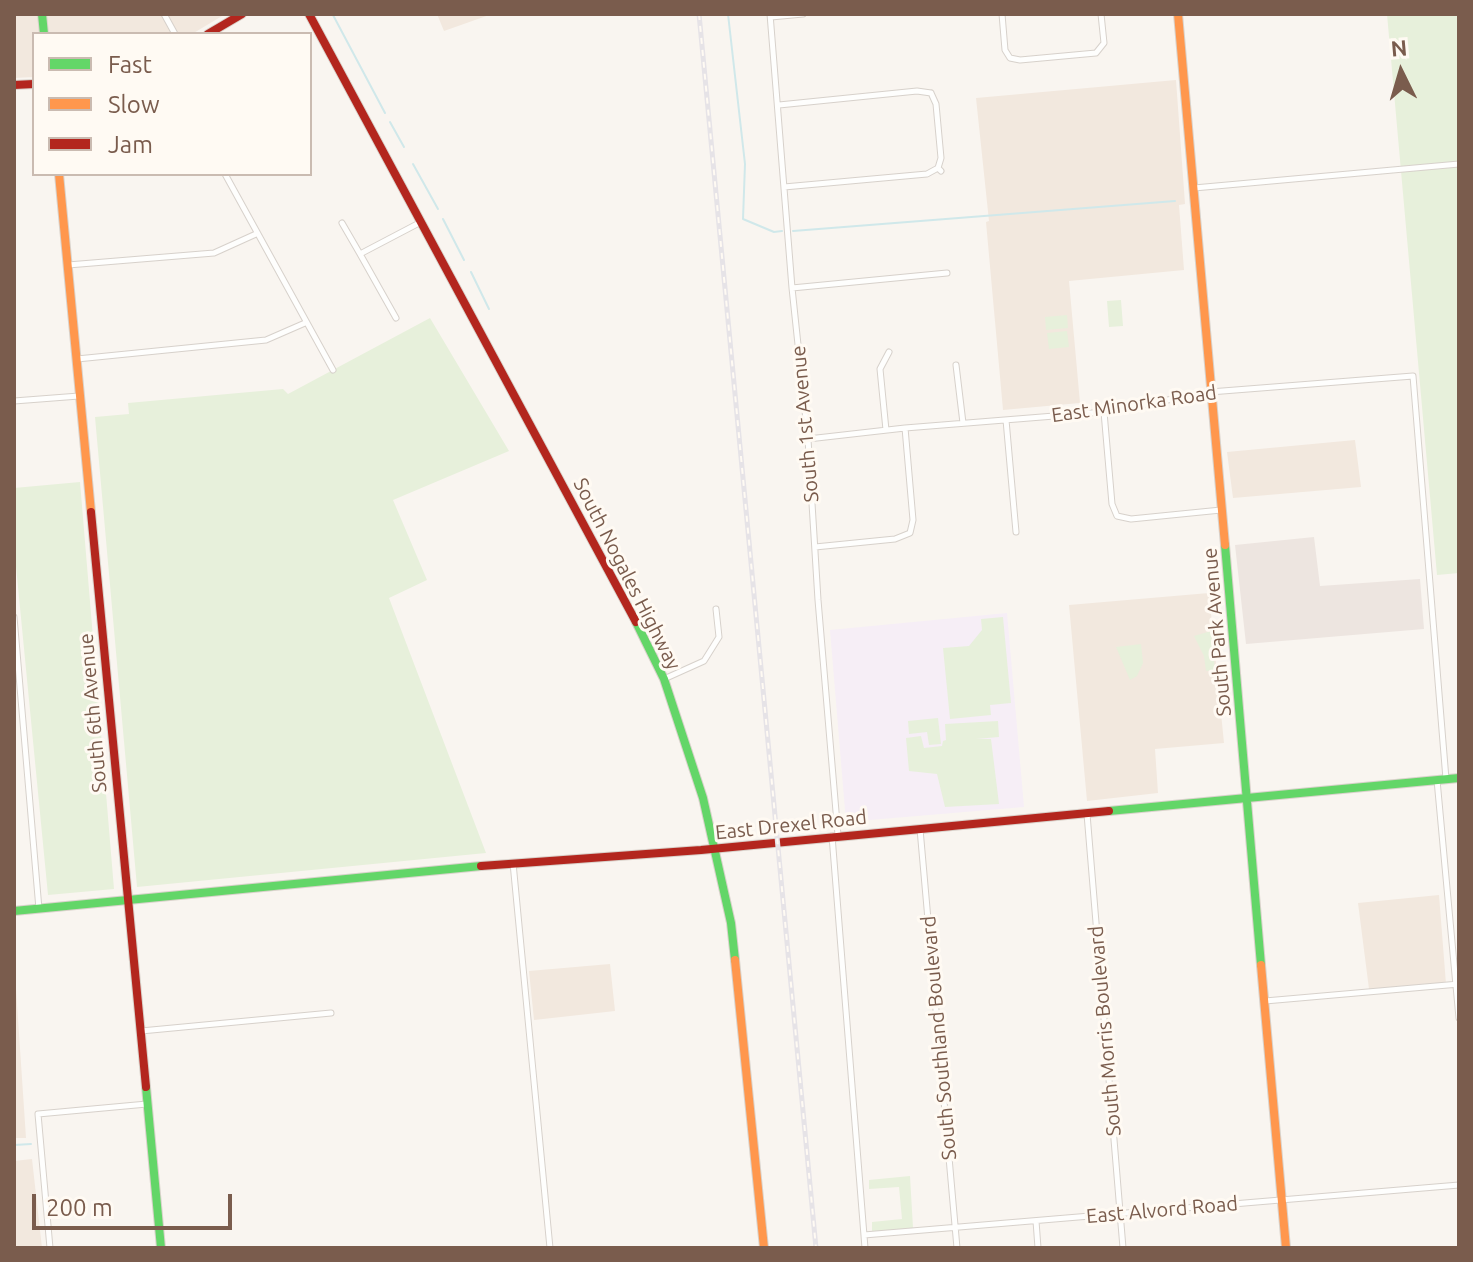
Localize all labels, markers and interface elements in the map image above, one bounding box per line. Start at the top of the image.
legend [32,32,312,176]
north arrow [1361,32,1441,112]
text: N [1390,34,1408,61]
text: Fast [108,51,152,78]
text: Slow [108,91,160,118]
text: Jam [108,131,153,158]
street label: South 1st Avenue [786,345,824,503]
street label: East Minorka Road [1050,381,1218,427]
street label: South Nogales Highway [568,474,686,674]
street label: South Park Avenue [1198,547,1236,717]
street label: South 6th Avenue [74,632,112,794]
street label: East Drexel Road [714,805,868,845]
street label: South Southland Boulevard [916,915,962,1161]
street label: South Morris Boulevard [1084,925,1126,1137]
scale bar [36,1178,236,1228]
street label: East Alvord Road [1085,1191,1239,1229]
text: 200 m [46,1194,113,1221]

